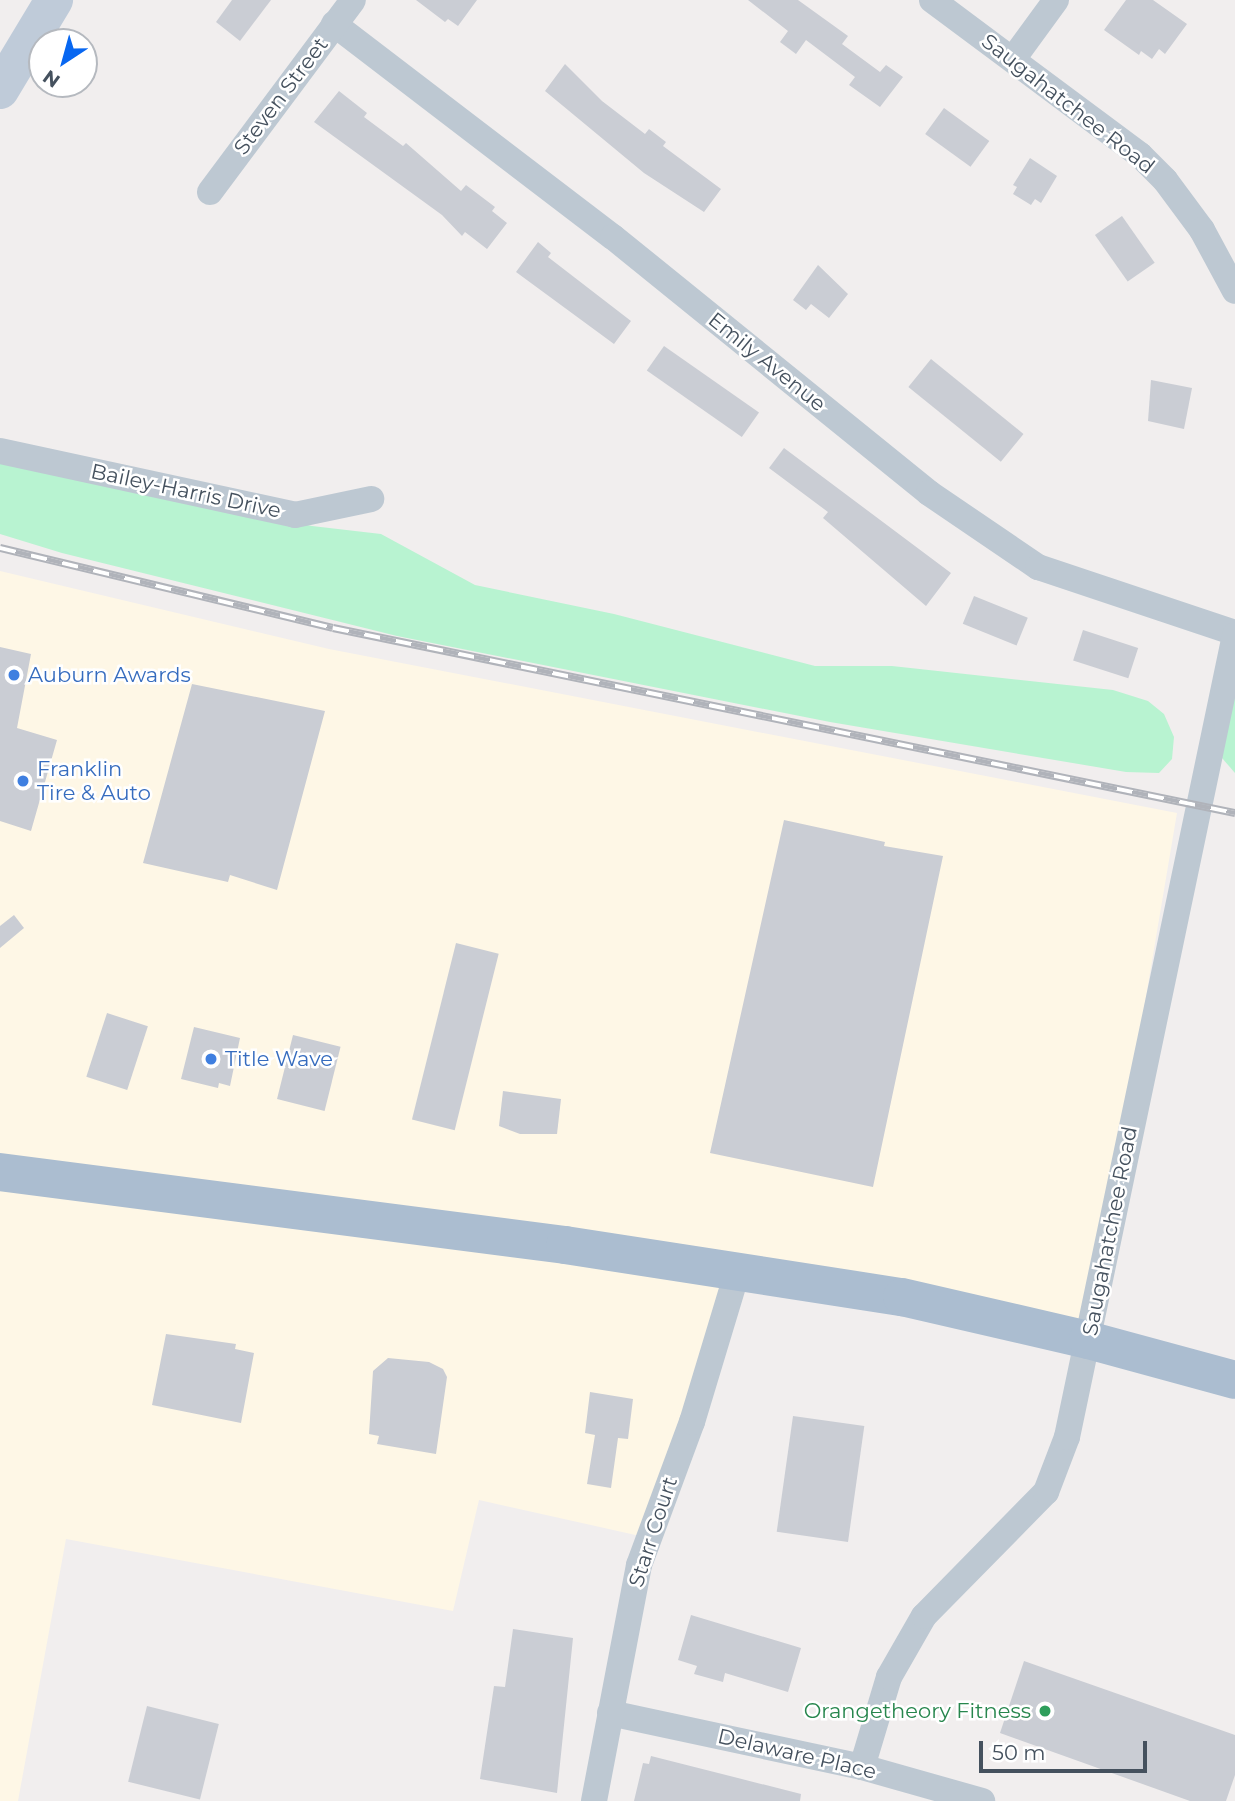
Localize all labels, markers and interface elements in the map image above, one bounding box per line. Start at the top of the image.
north arrow [28,28,98,98]
street label: Saugahatchee Road [977,29,1159,179]
street label: Steven Street [229,32,333,160]
text: N [39,65,65,93]
street label: Emily Avenue [703,307,831,417]
street label: Bailey-Harris Drive [89,459,283,523]
place label: Auburn Awards [28,662,191,688]
marker: Auburn Awards [6,667,22,683]
place label: Franklin Tire & Auto [37,756,151,806]
marker: Franklin Tire & Auto [15,773,31,789]
place label: Title Wave [225,1046,333,1072]
marker: Title Wave [203,1051,219,1067]
street label: Saugahatchee Road [1077,1124,1143,1338]
street label: Starr Court [623,1474,683,1590]
place label: Orangetheory Fitness [804,1698,1031,1724]
marker: Orangetheory Fitness [1037,1703,1053,1719]
street label: Delaware Place [715,1723,879,1785]
scale bar [983,1728,1151,1772]
text: 50 m [992,1740,1046,1765]

